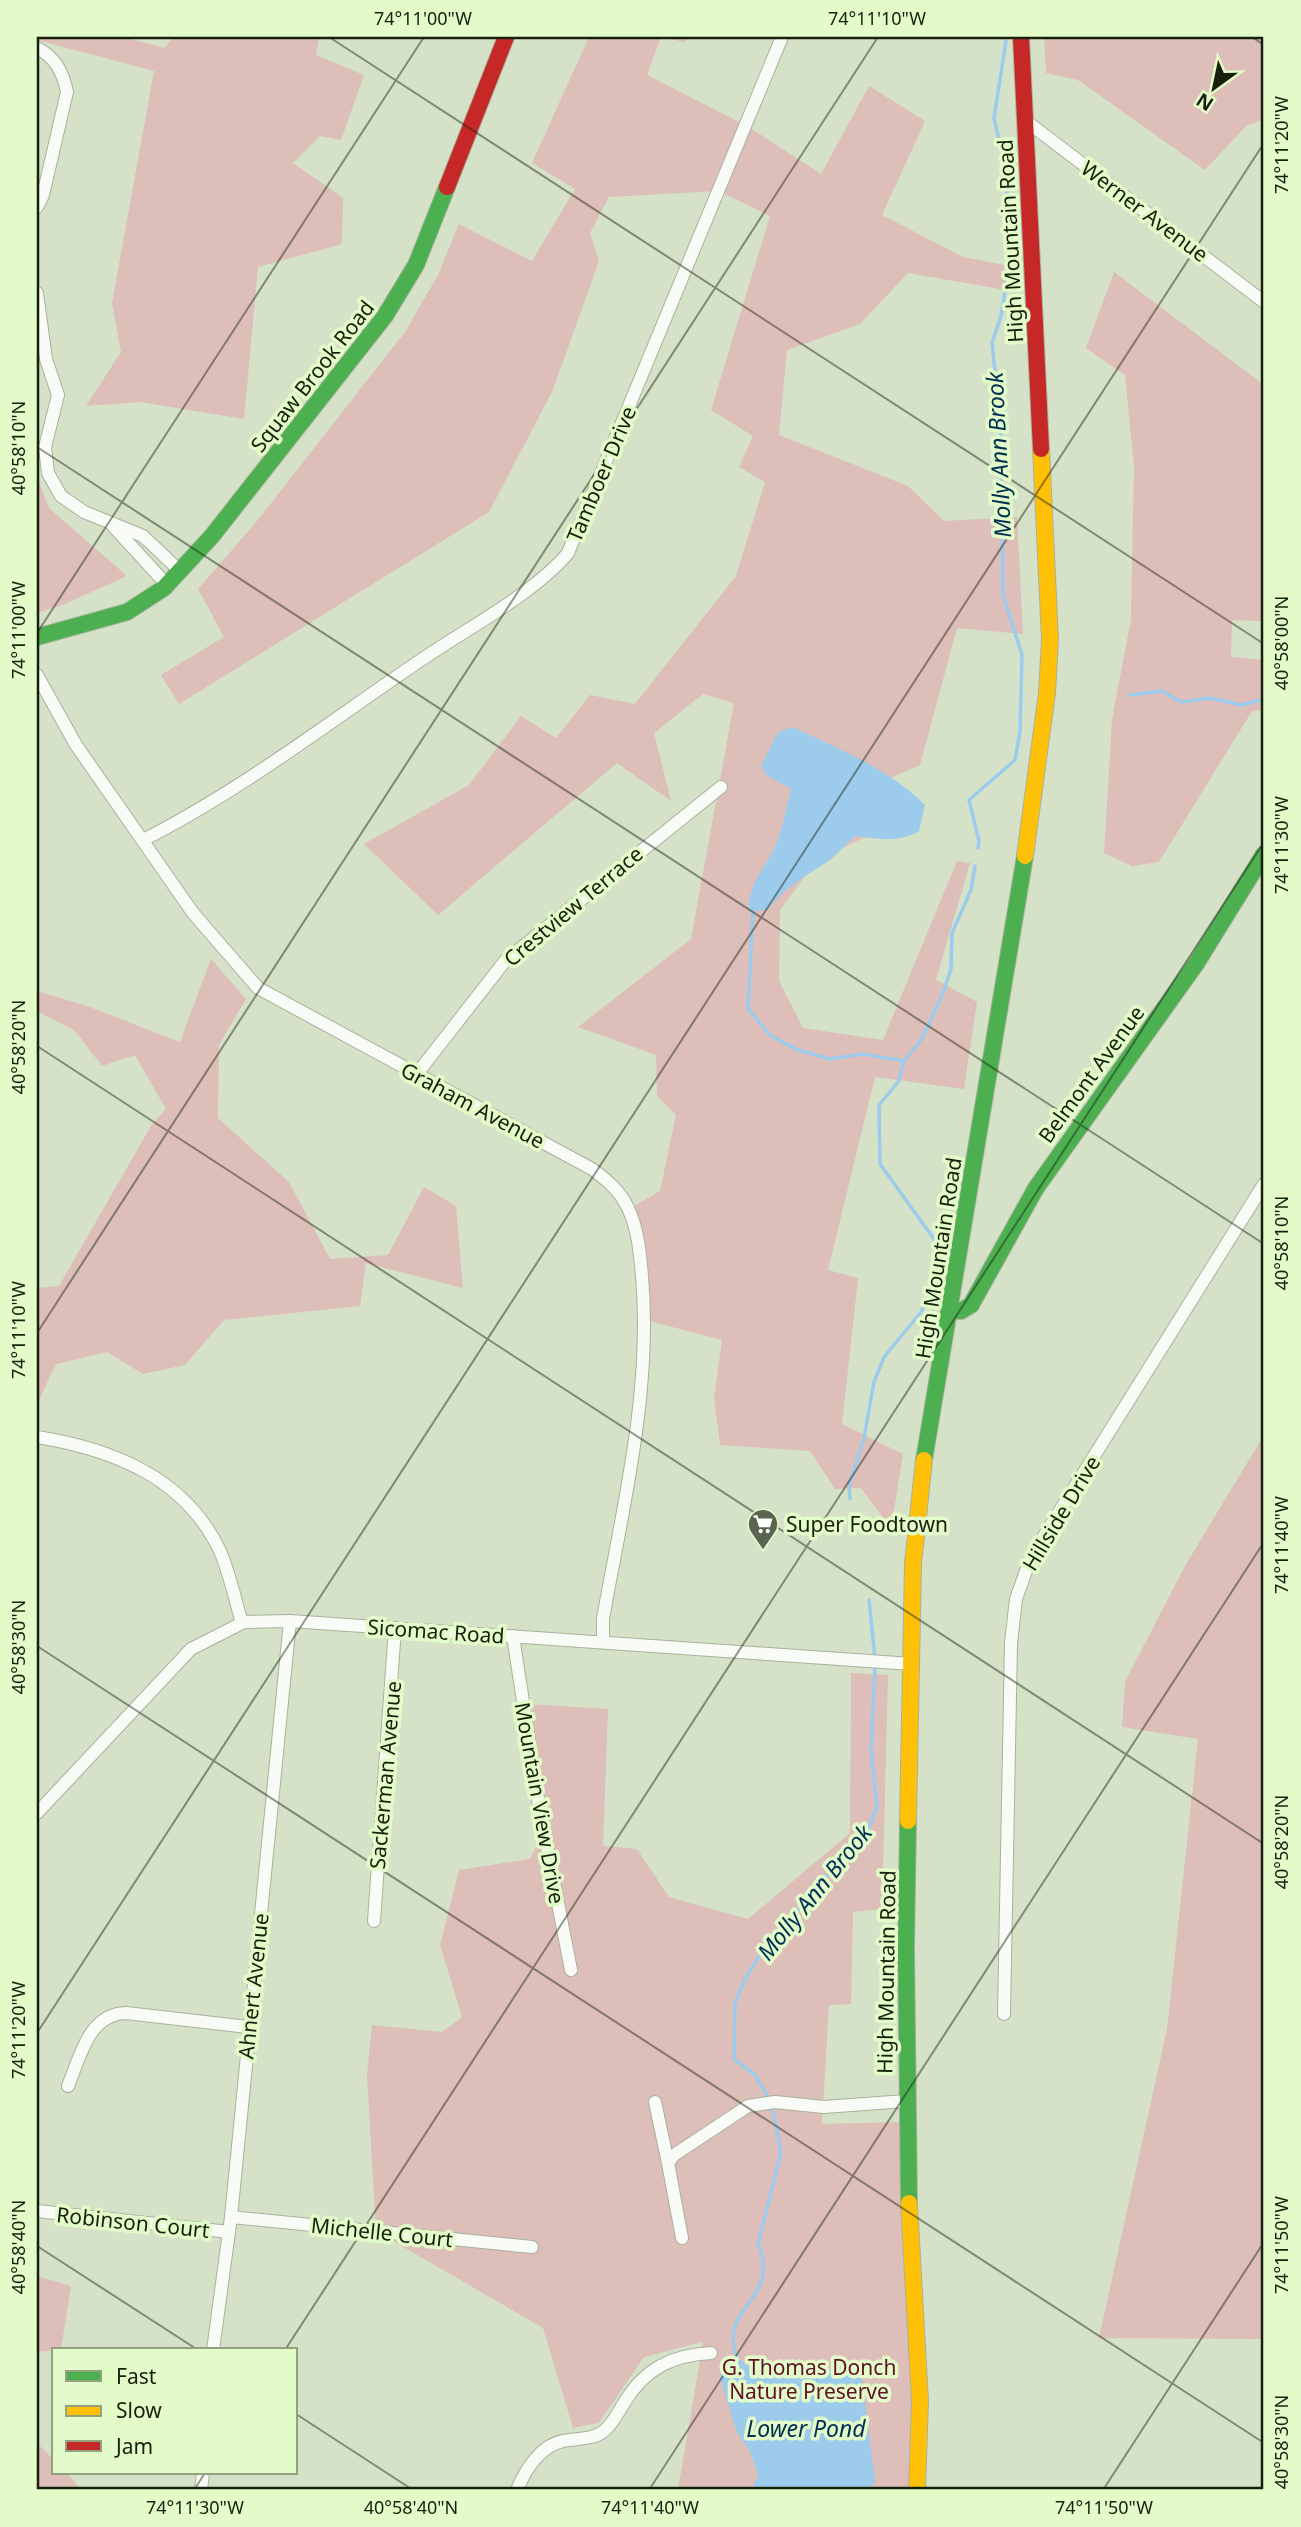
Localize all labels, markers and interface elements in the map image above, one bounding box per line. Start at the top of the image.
text: 74°11'00"W [374,6,472,30]
text: 74°11'10"W [828,6,926,30]
north arrow [1178,52,1248,122]
text: N [1191,87,1218,117]
text: 74°11'20"W [1269,96,1293,194]
street label: High Mountain Road [991,139,1029,343]
street label: Werner Avenue [1076,154,1214,268]
street label: Squaw Brook Road [244,294,380,458]
water label: Molly Ann Brook [978,370,1018,539]
text: 40°58'10"N [6,401,30,495]
street label: Tamboer Drive [560,402,642,546]
text: 74°11'00"W [6,581,30,679]
text: 40°58'00"N [1269,596,1293,690]
text: 74°11'30"W [1269,796,1293,894]
street label: Crestview Terrace [498,840,648,972]
text: 40°58'20"N [6,1000,30,1094]
street label: Belmont Avenue [1032,1000,1150,1148]
street label: Graham Avenue [396,1055,550,1155]
street label: High Mountain Road [908,1155,968,1361]
text: 40°58'10"N [1269,1196,1293,1290]
text: 74°11'10"W [6,1281,30,1379]
street label: Hillside Drive [1016,1450,1106,1576]
text: 74°11'40"W [1269,1496,1293,1594]
supermarket icon: Super Foodtown [746,1507,780,1551]
place label: Super Foodtown [786,1510,948,1538]
text: 40°58'30"N [6,1600,30,1694]
street label: Sicomac Road [367,1612,505,1650]
street label: Sackerman Avenue [363,1680,407,1870]
street label: Mountain View Drive [508,1700,572,1906]
text: 40°58'20"N [1269,1795,1293,1889]
water label: Molly Ann Brook [749,1816,880,1967]
street label: High Mountain Road [870,1870,902,2074]
street label: Ahnert Avenue [231,1912,275,2060]
text: 74°11'20"W [6,1981,30,2079]
text: 74°11'50"W [1269,2196,1293,2294]
text: 40°58'40"N [6,2200,30,2294]
street label: Robinson Court [55,2200,211,2244]
street label: Michelle Court [310,2211,455,2253]
legend [52,2348,298,2474]
park label: G. Thomas Donch Nature Preserve [722,2353,896,2405]
text: Fast [116,2362,157,2390]
text: 40°58'30"N [1269,2395,1293,2489]
text: Slow [116,2396,162,2424]
water label: Lower Pond [746,2412,866,2444]
text: Jam [114,2432,153,2460]
text: 74°11'30"W [146,2495,244,2519]
text: 40°58'40"N [364,2495,458,2519]
text: 74°11'40"W [601,2495,699,2519]
text: 74°11'50"W [1055,2495,1153,2519]

